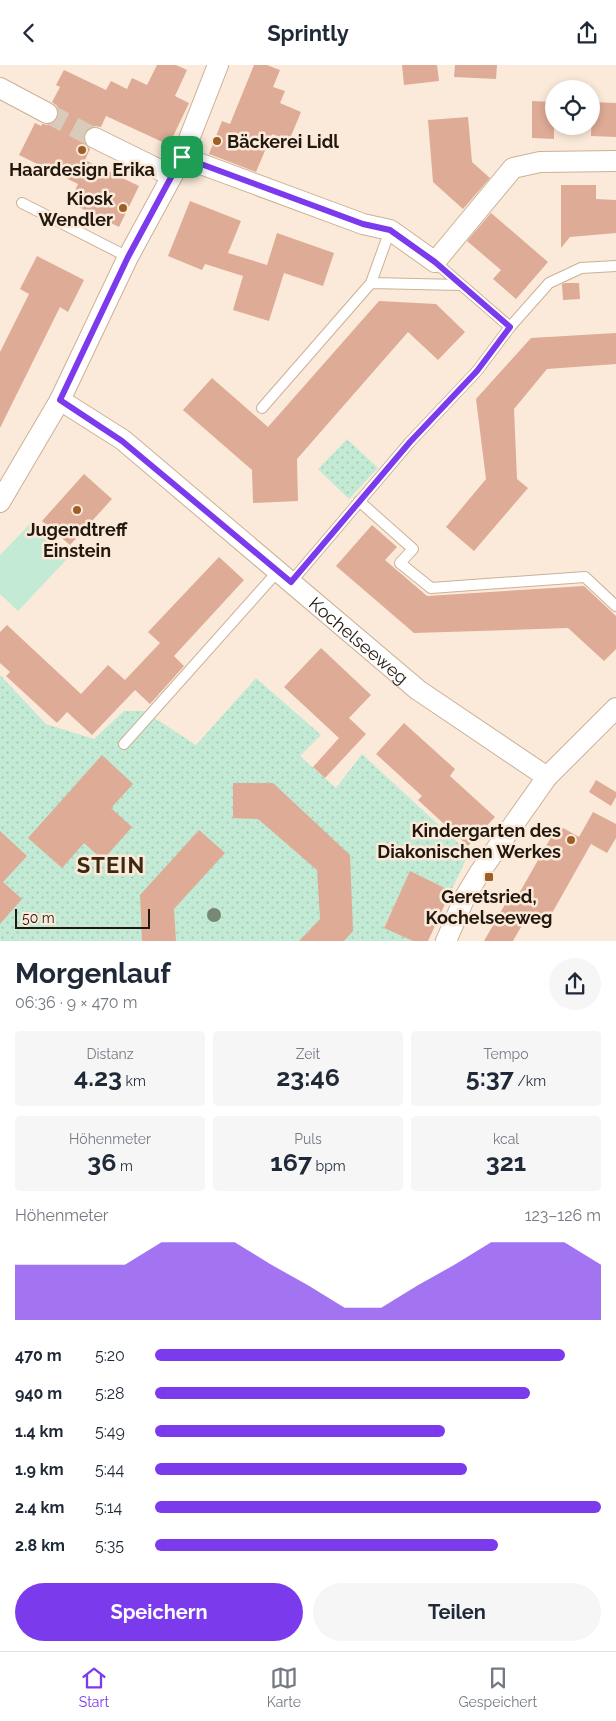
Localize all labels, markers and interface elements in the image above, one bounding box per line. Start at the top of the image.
icon: back [15,19,43,47]
icon: share [573,19,601,47]
text: Sprintly [267,20,349,46]
map controls [545,80,600,135]
button: locate [545,80,600,135]
place label: Bäckerei Lidl [227,131,339,152]
marker: Bäckerei Lidl [211,135,223,147]
pin [161,136,203,178]
icon: arrive [168,143,196,171]
marker: Haardesign Erika [76,144,88,156]
place label: Haardesign Erika [9,159,155,180]
place label: Kiosk Wendler [39,188,114,230]
marker: Kiosk Wendler [117,202,129,214]
marker: Jugendtreff Einstein [71,504,83,516]
place label: Jugendtreff Einstein [27,519,128,561]
street label: Kochelseeweg [305,592,413,688]
place label: Kindergarten des Diakonischen Werkes [377,820,561,862]
marker: Kindergarten des Diakonischen Werkes [565,834,577,846]
district label: STEIN [77,852,145,878]
marker: Geretsried, Kochelseeweg [483,871,495,883]
place label: Geretsried, Kochelseeweg [426,886,553,928]
scale bar [15,906,150,929]
text: 50 m [22,910,55,926]
text: Morgenlauf [15,957,171,990]
button: share [549,958,601,1010]
text: 06:36 · 9 × 470 m [15,993,137,1012]
text: Distanz [86,1046,134,1062]
text: Zeit [296,1046,320,1062]
text: Tempo [483,1046,529,1062]
text: 4.23 [74,1062,122,1092]
text: 23:46 [276,1062,340,1092]
text: 5:37 [466,1062,514,1092]
text: km [122,1073,146,1089]
text: /km [514,1073,546,1089]
text: Höhenmeter [69,1131,151,1147]
text: Puls [294,1131,322,1147]
text: kcal [493,1131,519,1147]
text: 36 [87,1147,116,1177]
text: 167 [270,1147,312,1177]
text: 321 [486,1147,526,1177]
text: m [116,1158,133,1174]
text: bpm [312,1158,346,1174]
text: Höhenmeter [15,1206,109,1225]
text: 123–126 m [525,1206,601,1225]
text: 470 m [15,1346,62,1365]
text: 5:20 [95,1346,125,1365]
text: 940 m [15,1384,62,1403]
text: 5:28 [95,1384,125,1403]
text: 1.4 km [15,1422,63,1441]
text: 5:49 [95,1422,125,1441]
text: 1.9 km [15,1460,64,1479]
text: 5:44 [95,1460,124,1479]
text: 2.4 km [15,1498,64,1517]
text: 5:14 [95,1498,122,1517]
text: 2.8 km [15,1536,65,1555]
text: 5:35 [95,1536,124,1555]
button: Speichern [15,1583,303,1641]
button: Teilen [313,1583,601,1641]
tab: Start [79,1664,109,1710]
tab: Karte [267,1664,301,1710]
tab: Gespeichert [459,1664,537,1710]

